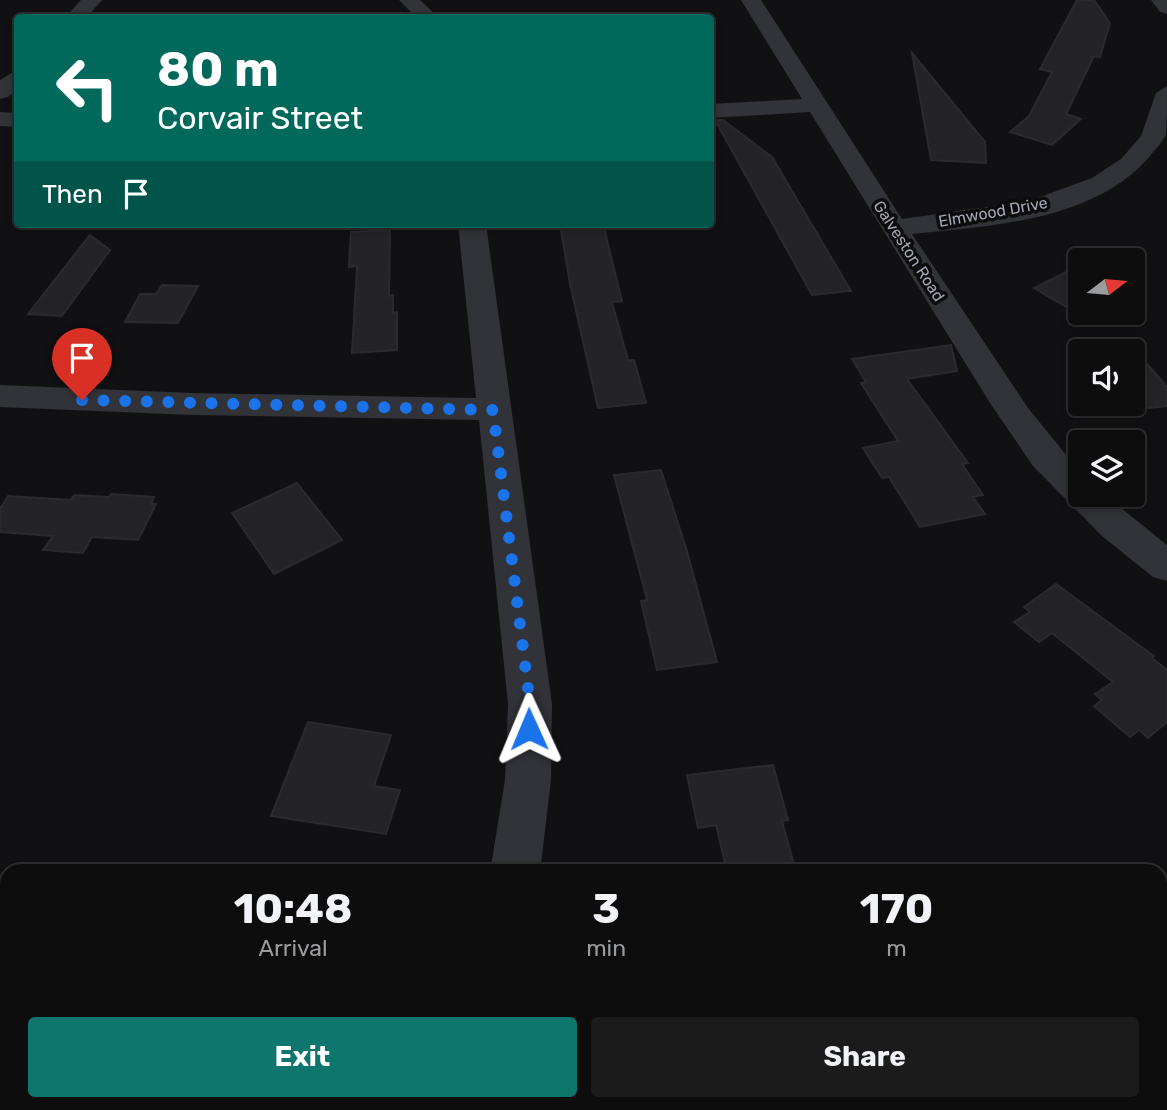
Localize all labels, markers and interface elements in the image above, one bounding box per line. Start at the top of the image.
text: 80 m [157,40,279,98]
icon: left [42,42,133,133]
text: Corvair Street [157,99,363,137]
icon: arrive [117,175,155,213]
text: Then [42,179,103,210]
street label: Elmwood Drive [937,193,1049,231]
street label: Galveston Road [869,197,949,305]
north arrow [1068,248,1144,326]
map controls [1068,248,1145,507]
pin [52,328,112,400]
icon: arrive [63,339,101,377]
button: sound [1068,339,1145,416]
button: layers [1068,430,1145,507]
position arrow [492,692,566,766]
text: 10:48 [234,884,353,934]
text: 3 [592,884,620,934]
text: 170 [860,884,933,934]
text: Arrival [259,934,328,962]
text: min [586,934,626,962]
text: m [886,934,907,962]
button: Exit [28,1017,577,1097]
button: Share [591,1017,1139,1097]

